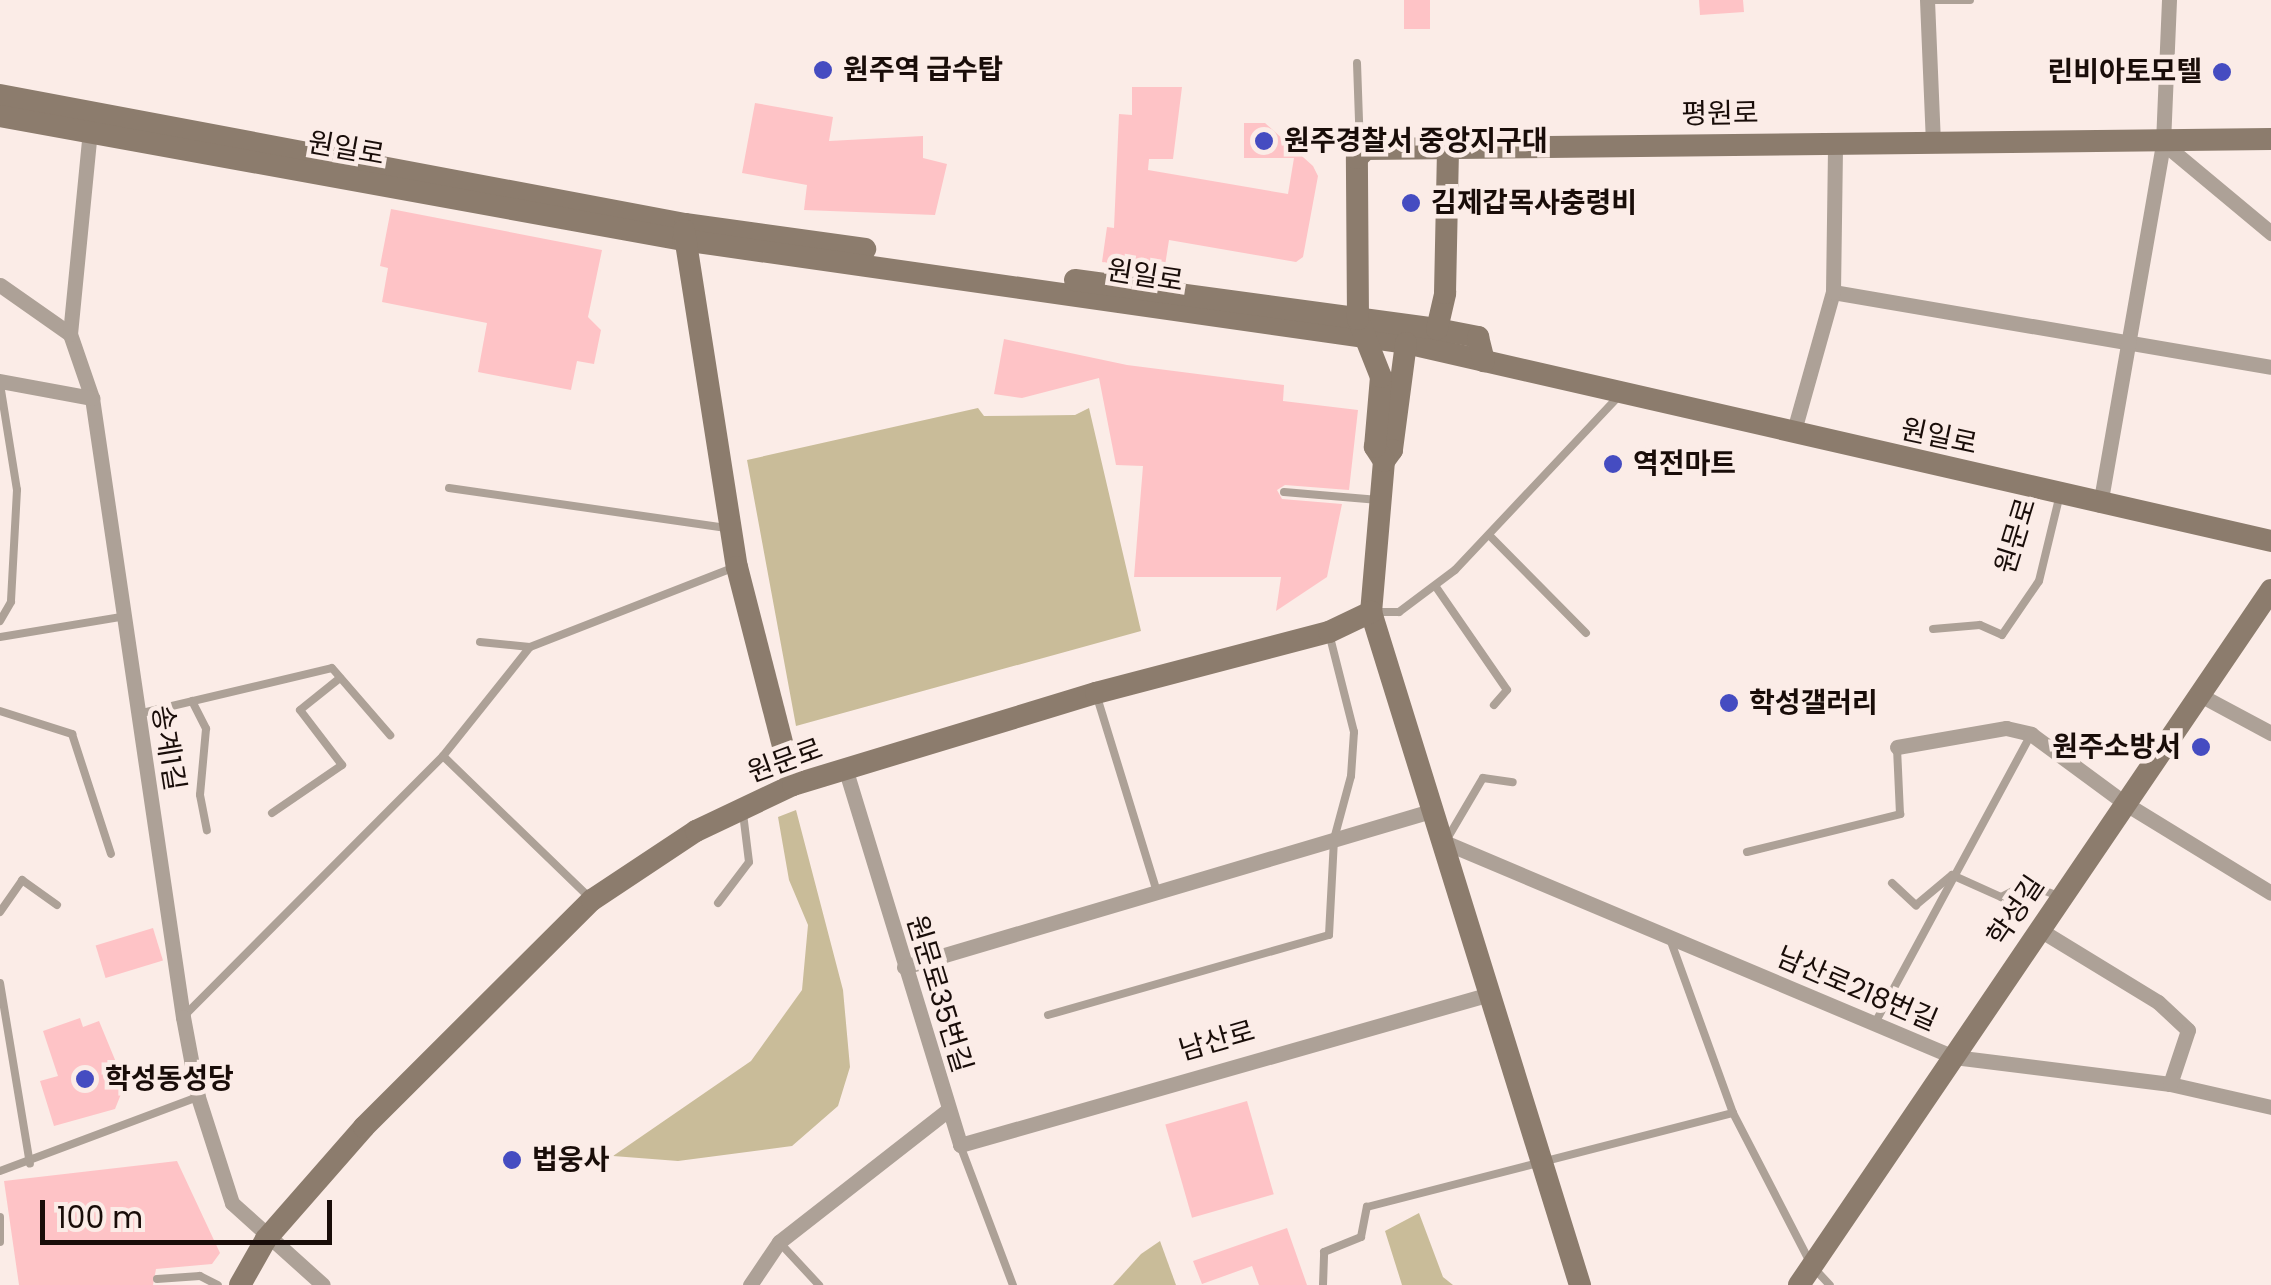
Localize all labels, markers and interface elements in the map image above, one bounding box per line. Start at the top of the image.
place label: 원주역 급수탑 [843,53,1003,87]
place label: 린비아토모텔 [2047,55,2202,89]
marker: 원주역 급수탑 [812,59,834,81]
marker: 린비아토모텔 [2211,61,2233,83]
street label: 평원로 [1681,97,1759,131]
place label: 원주경찰서 중앙지구대 [1284,124,1548,158]
street label: 원일로 [305,126,387,172]
marker: 원주경찰서 중앙지구대 [1253,130,1275,152]
place label: 김제갑목사충령비 [1431,186,1637,220]
marker: 김제갑목사충령비 [1400,192,1422,214]
street label: 원일로 [1104,253,1186,299]
street label: 원일로 [1898,413,1980,461]
place label: 역전마트 [1633,447,1736,481]
marker: 역전마트 [1602,453,1624,475]
street label: 원문로 [1989,494,2043,578]
place label: 학성갤러리 [1749,686,1878,720]
marker: 학성갤러리 [1718,692,1740,714]
street label: 송계1길 [145,703,191,793]
place label: 원주소방서 [2052,730,2181,764]
street label: 원문로 [743,732,827,790]
marker: 원주소방서 [2190,736,2212,758]
street label: 학성길 [1980,870,2052,952]
street label: 원문로35번길 [899,911,979,1077]
street label: 남산로218번길 [1771,940,1943,1038]
street label: 남산로 [1175,1014,1259,1068]
place label: 학성동성당 [105,1062,234,1096]
marker: 학성동성당 [74,1068,96,1090]
place label: 법웅사 [532,1143,609,1177]
marker: 법웅사 [501,1149,523,1171]
scale bar [45,1180,338,1242]
text: 100 m [57,1196,143,1239]

